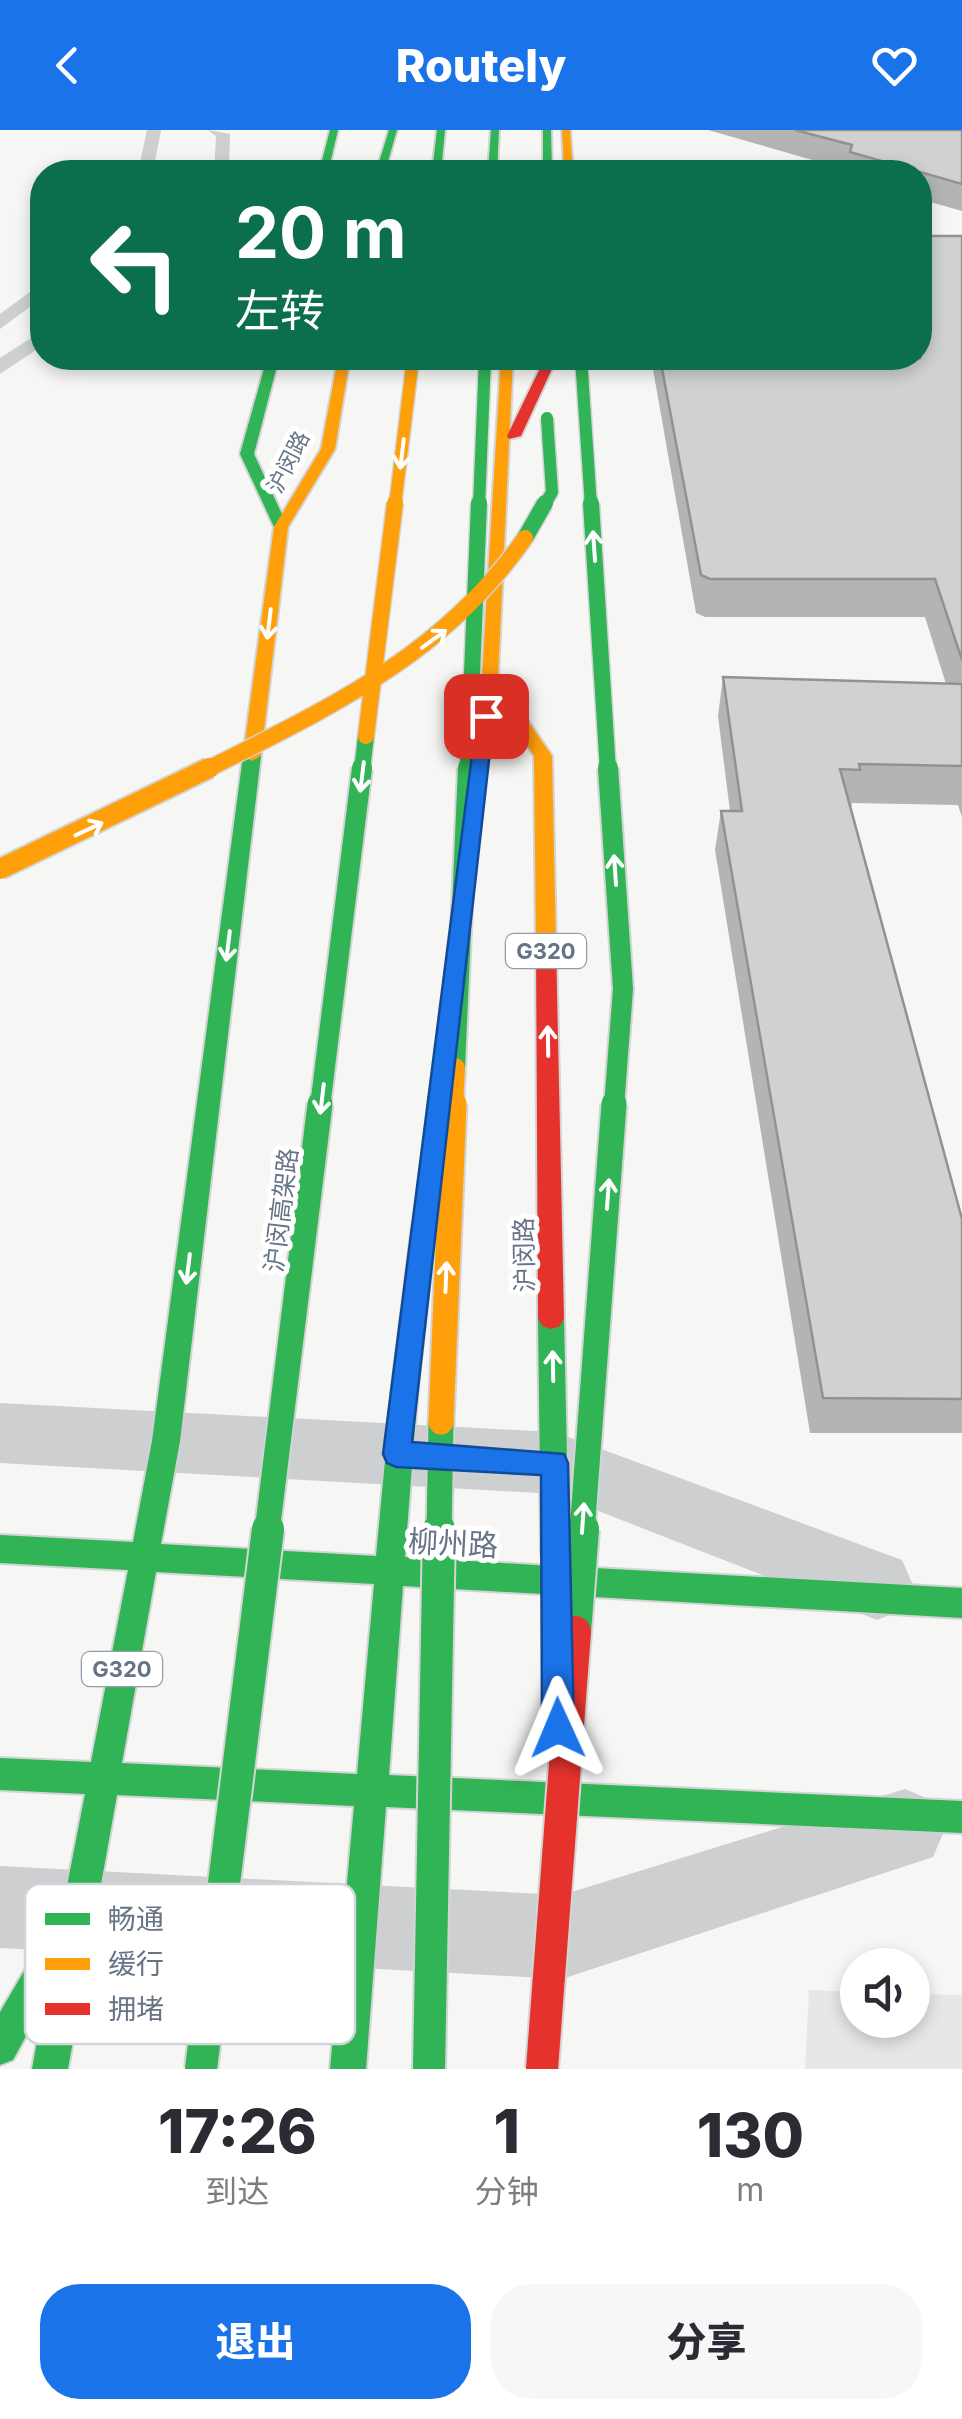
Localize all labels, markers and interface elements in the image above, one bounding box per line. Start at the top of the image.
icon: back [40,38,95,93]
text: Routely [396,38,566,93]
icon: heart [867,38,922,93]
text: 20 m [235,190,407,275]
icon: left [70,200,200,330]
text: 左转 [235,283,325,338]
street label: 沪闵路 [261,427,315,497]
one-way arrow [392,438,410,470]
one-way arrow [584,530,603,562]
one-way arrow [259,607,277,640]
one-way arrow [420,629,448,650]
pin [444,674,529,759]
icon: arrive [459,689,514,744]
one-way arrow [352,760,371,792]
one-way arrow [73,819,103,838]
one-way arrow [605,854,624,886]
one-way arrow [218,930,237,962]
road number: G320 [506,934,586,968]
one-way arrow [538,1025,557,1057]
one-way arrow [312,1083,331,1115]
street label: 沪闵高架路 [258,1146,304,1274]
one-way arrow [598,1178,617,1211]
street label: 沪闵路 [508,1217,540,1293]
one-way arrow [178,1252,196,1285]
one-way arrow [437,1261,456,1293]
one-way arrow [544,1350,562,1382]
one-way arrow [574,1502,593,1535]
street label: 柳州路 [407,1523,499,1563]
road number: G320 [82,1652,162,1686]
position arrow [506,1676,610,1780]
legend [25,1884,355,2044]
text: 畅通 [108,1902,164,1936]
text: 缓行 [108,1947,164,1981]
map controls [840,1948,930,2038]
button: sound [840,1948,930,2038]
text: 拥堵 [108,1992,164,2026]
text: 17:26 [158,2095,317,2167]
text: 1 [493,2095,520,2167]
text: 130 [697,2099,804,2171]
text: m [736,2170,764,2209]
text: 到达 [205,2172,269,2211]
text: 分钟 [475,2172,539,2211]
button: 退出 [40,2284,471,2399]
button: 分享 [491,2284,922,2399]

